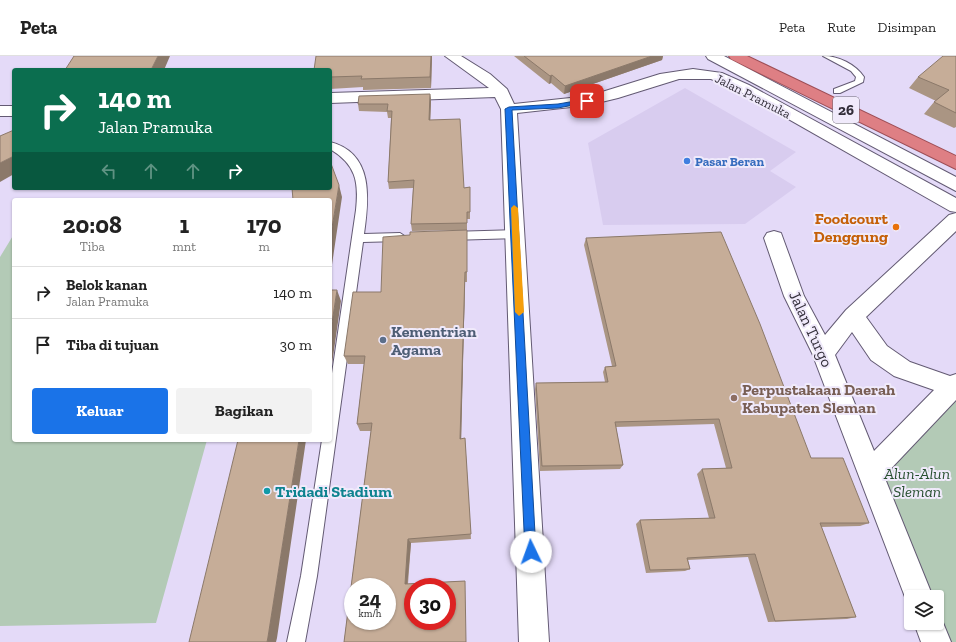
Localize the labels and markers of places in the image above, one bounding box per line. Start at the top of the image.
pin [570,84,604,118]
place label: Pasar Beran [695,154,764,169]
marker: Pasar Beran [682,156,692,166]
place label: Foodcourt Denggung [814,209,889,246]
marker: Foodcourt Denggung [891,222,901,232]
place label: Kementrian Agama [391,322,477,359]
marker: Kementrian Agama [378,335,388,345]
place label: Perpustakaan Daerah Kabupaten Sleman [742,380,896,417]
marker: Perpustakaan Daerah Kabupaten Sleman [729,393,739,403]
place label: Tridadi Stadium [275,482,392,501]
marker: Tridadi Stadium [262,486,272,496]

